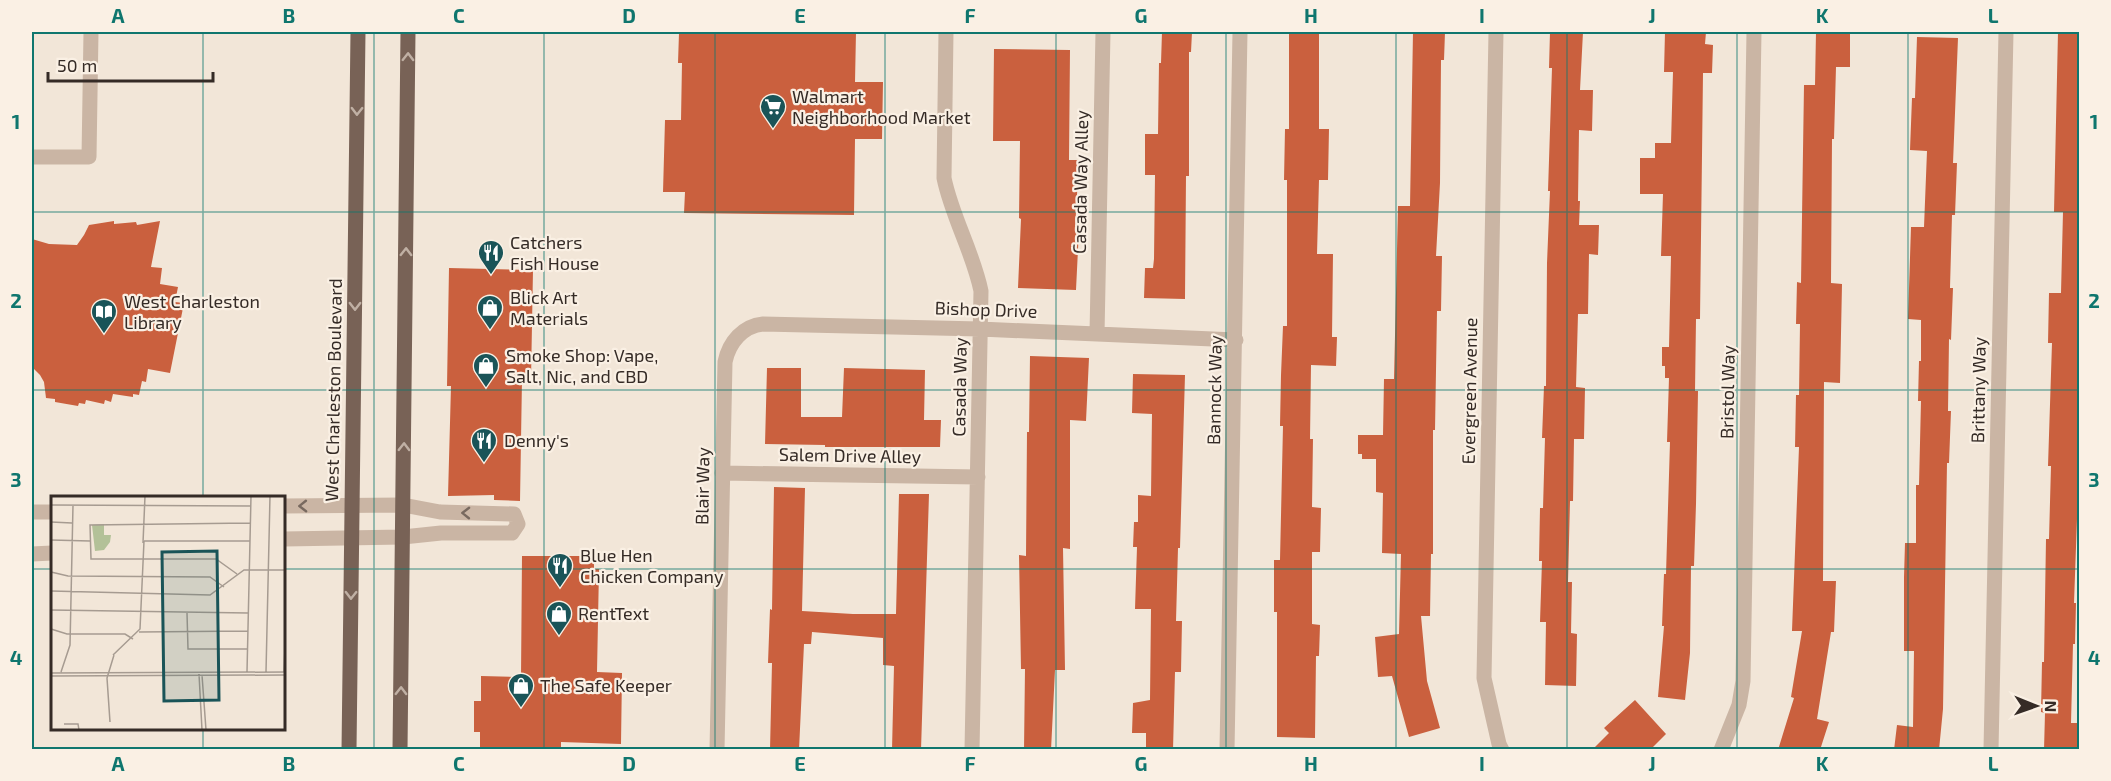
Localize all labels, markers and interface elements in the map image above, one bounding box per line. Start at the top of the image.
text: A [111,3,125,27]
text: B [283,3,295,27]
text: C [453,3,465,27]
text: D [622,3,636,27]
text: E [794,3,806,27]
text: F [964,3,976,27]
text: G [1135,3,1147,27]
text: H [1304,3,1318,27]
text: I [1479,3,1485,27]
text: J [1648,3,1656,27]
text: K [1816,3,1829,27]
text: L [1988,3,1999,27]
scale bar [48,45,213,83]
one-way arrow [402,52,414,61]
text: 50 m [57,54,97,76]
place label: Walmart Neighborhood Market [792,85,971,128]
supermarket icon: Walmart Neighborhood Market [758,92,788,130]
one-way arrow [351,106,363,115]
text: 1 [12,109,20,133]
text: 1 [2090,109,2098,133]
street label: Casada Way Alley [1068,110,1092,254]
place label: Catchers Fish House [510,231,599,274]
restaurant icon: Catchers Fish House [476,238,506,276]
one-way arrow [400,247,412,256]
street label: West Charleston Boulevard [320,278,346,502]
place label: Blick Art Materials [510,286,588,329]
text: 2 [10,288,22,312]
text: 2 [2088,288,2100,312]
place label: West Charleston Library [124,290,260,333]
shop icon: Blick Art Materials [475,293,505,331]
street label: Bishop Drive [934,296,1038,322]
library icon: West Charleston Library [89,297,119,335]
one-way arrow [349,301,361,310]
street label: Evergreen Avenue [1457,317,1481,465]
street label: Bannock Way [1202,334,1226,445]
street label: Brittany Way [1966,336,1990,443]
street label: Casada Way [947,337,971,437]
place label: Smoke Shop: Vape, Salt, Nic, and CBD [506,344,658,387]
street label: Bristol Way [1715,344,1739,439]
shop icon: Smoke Shop: Vape, Salt, Nic, and CBD [471,351,501,389]
restaurant icon: Denny's [469,426,499,464]
place label: Denny's [504,429,569,451]
one-way arrow [397,442,410,451]
street label: Salem Drive Alley [779,443,922,467]
street label: Blair Way [690,446,714,525]
text: 3 [10,467,22,491]
text: 3 [2088,467,2100,491]
inset map [51,496,285,730]
one-way arrow [298,499,307,512]
one-way arrow [462,507,471,519]
place label: Blue Hen Chicken Company [580,544,724,587]
restaurant icon: Blue Hen Chicken Company [545,551,575,589]
one-way arrow [345,591,357,600]
shop icon: RentText [544,599,574,637]
place label: RentText [578,602,649,624]
text: 4 [10,645,23,669]
text: 4 [2088,645,2101,669]
shop icon: The Safe Keeper [506,671,536,709]
place label: The Safe Keeper [540,674,672,696]
north arrow [2006,676,2066,736]
one-way arrow [395,687,407,696]
text: N [2042,700,2061,712]
text: A [111,751,125,775]
text: B [283,751,295,775]
text: C [453,751,465,775]
text: D [622,751,636,775]
text: E [794,751,806,775]
text: F [964,751,976,775]
text: G [1135,751,1147,775]
text: H [1304,751,1318,775]
text: I [1479,751,1485,775]
text: J [1648,751,1656,775]
text: K [1816,751,1829,775]
text: L [1988,751,1999,775]

